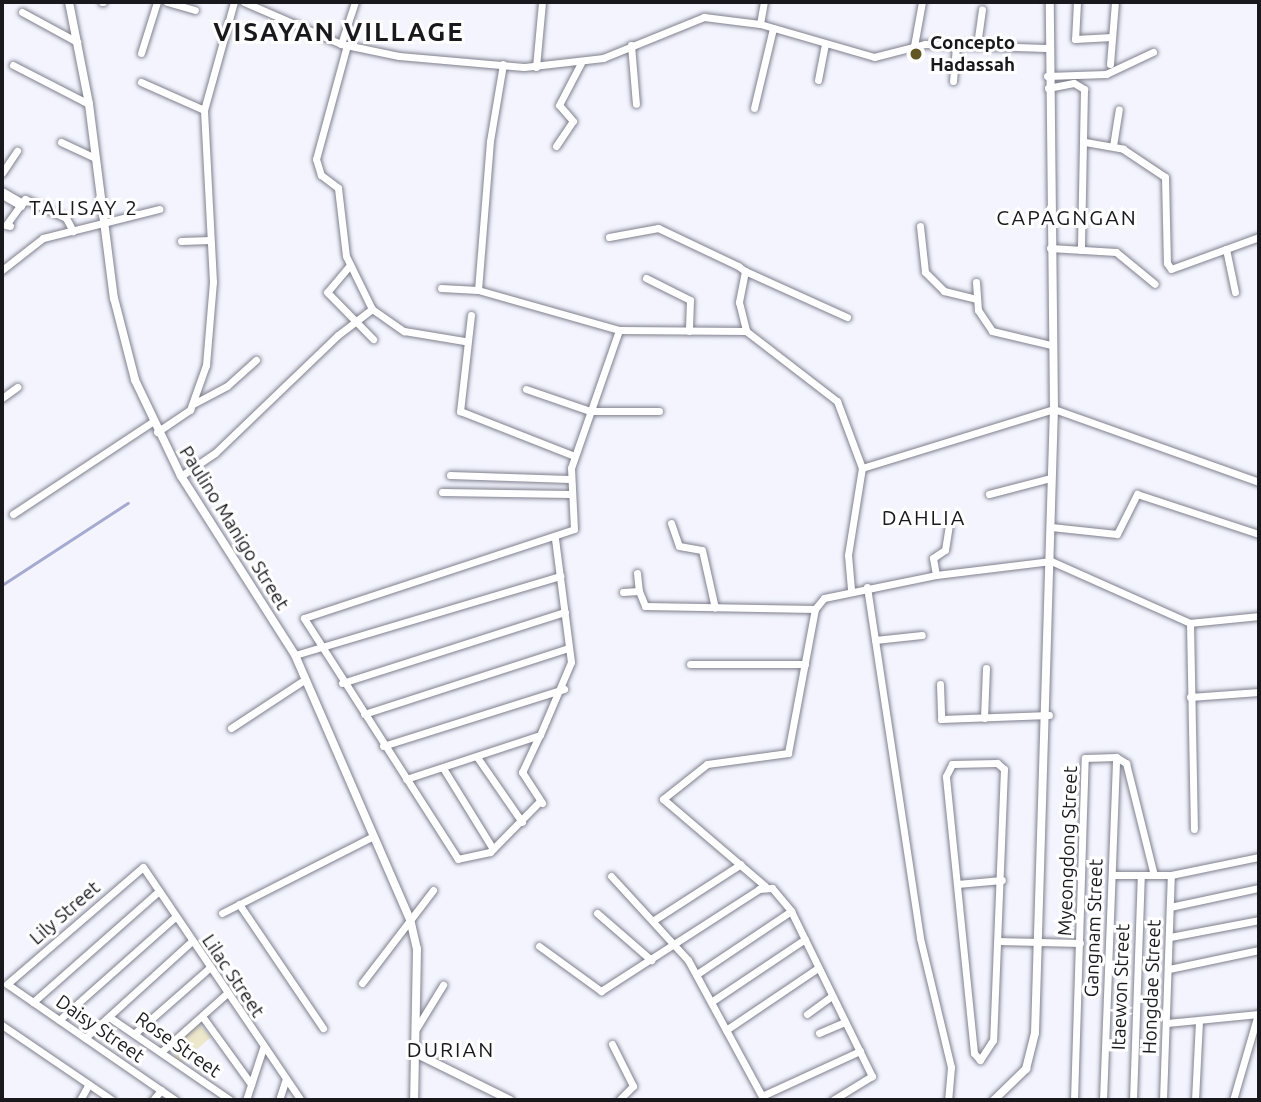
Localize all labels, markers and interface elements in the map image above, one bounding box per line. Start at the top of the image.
district label: VISAYAN VILLAGE [215,16,463,48]
place label: Concepto Hadassah [930,32,1015,76]
marker: Concepto Hadassah [908,46,924,62]
district label: TALISAY 2 [30,194,138,220]
district label: CAPAGNGAN [997,204,1137,230]
street label: Paulino Manigo Street [174,442,294,614]
district label: DAHLIA [882,504,966,530]
street label: Myeongdong Street [1054,765,1082,937]
street label: Gangnam Street [1080,858,1108,998]
street label: Lily Street [25,876,105,950]
street label: Hongdae Street [1138,919,1166,1055]
street label: Itaewon Street [1107,923,1135,1051]
street label: Lilac Street [197,930,269,1022]
street label: Daisy Street [51,990,149,1068]
street label: Rose Street [131,1007,225,1083]
district label: DURIAN [408,1036,494,1062]

